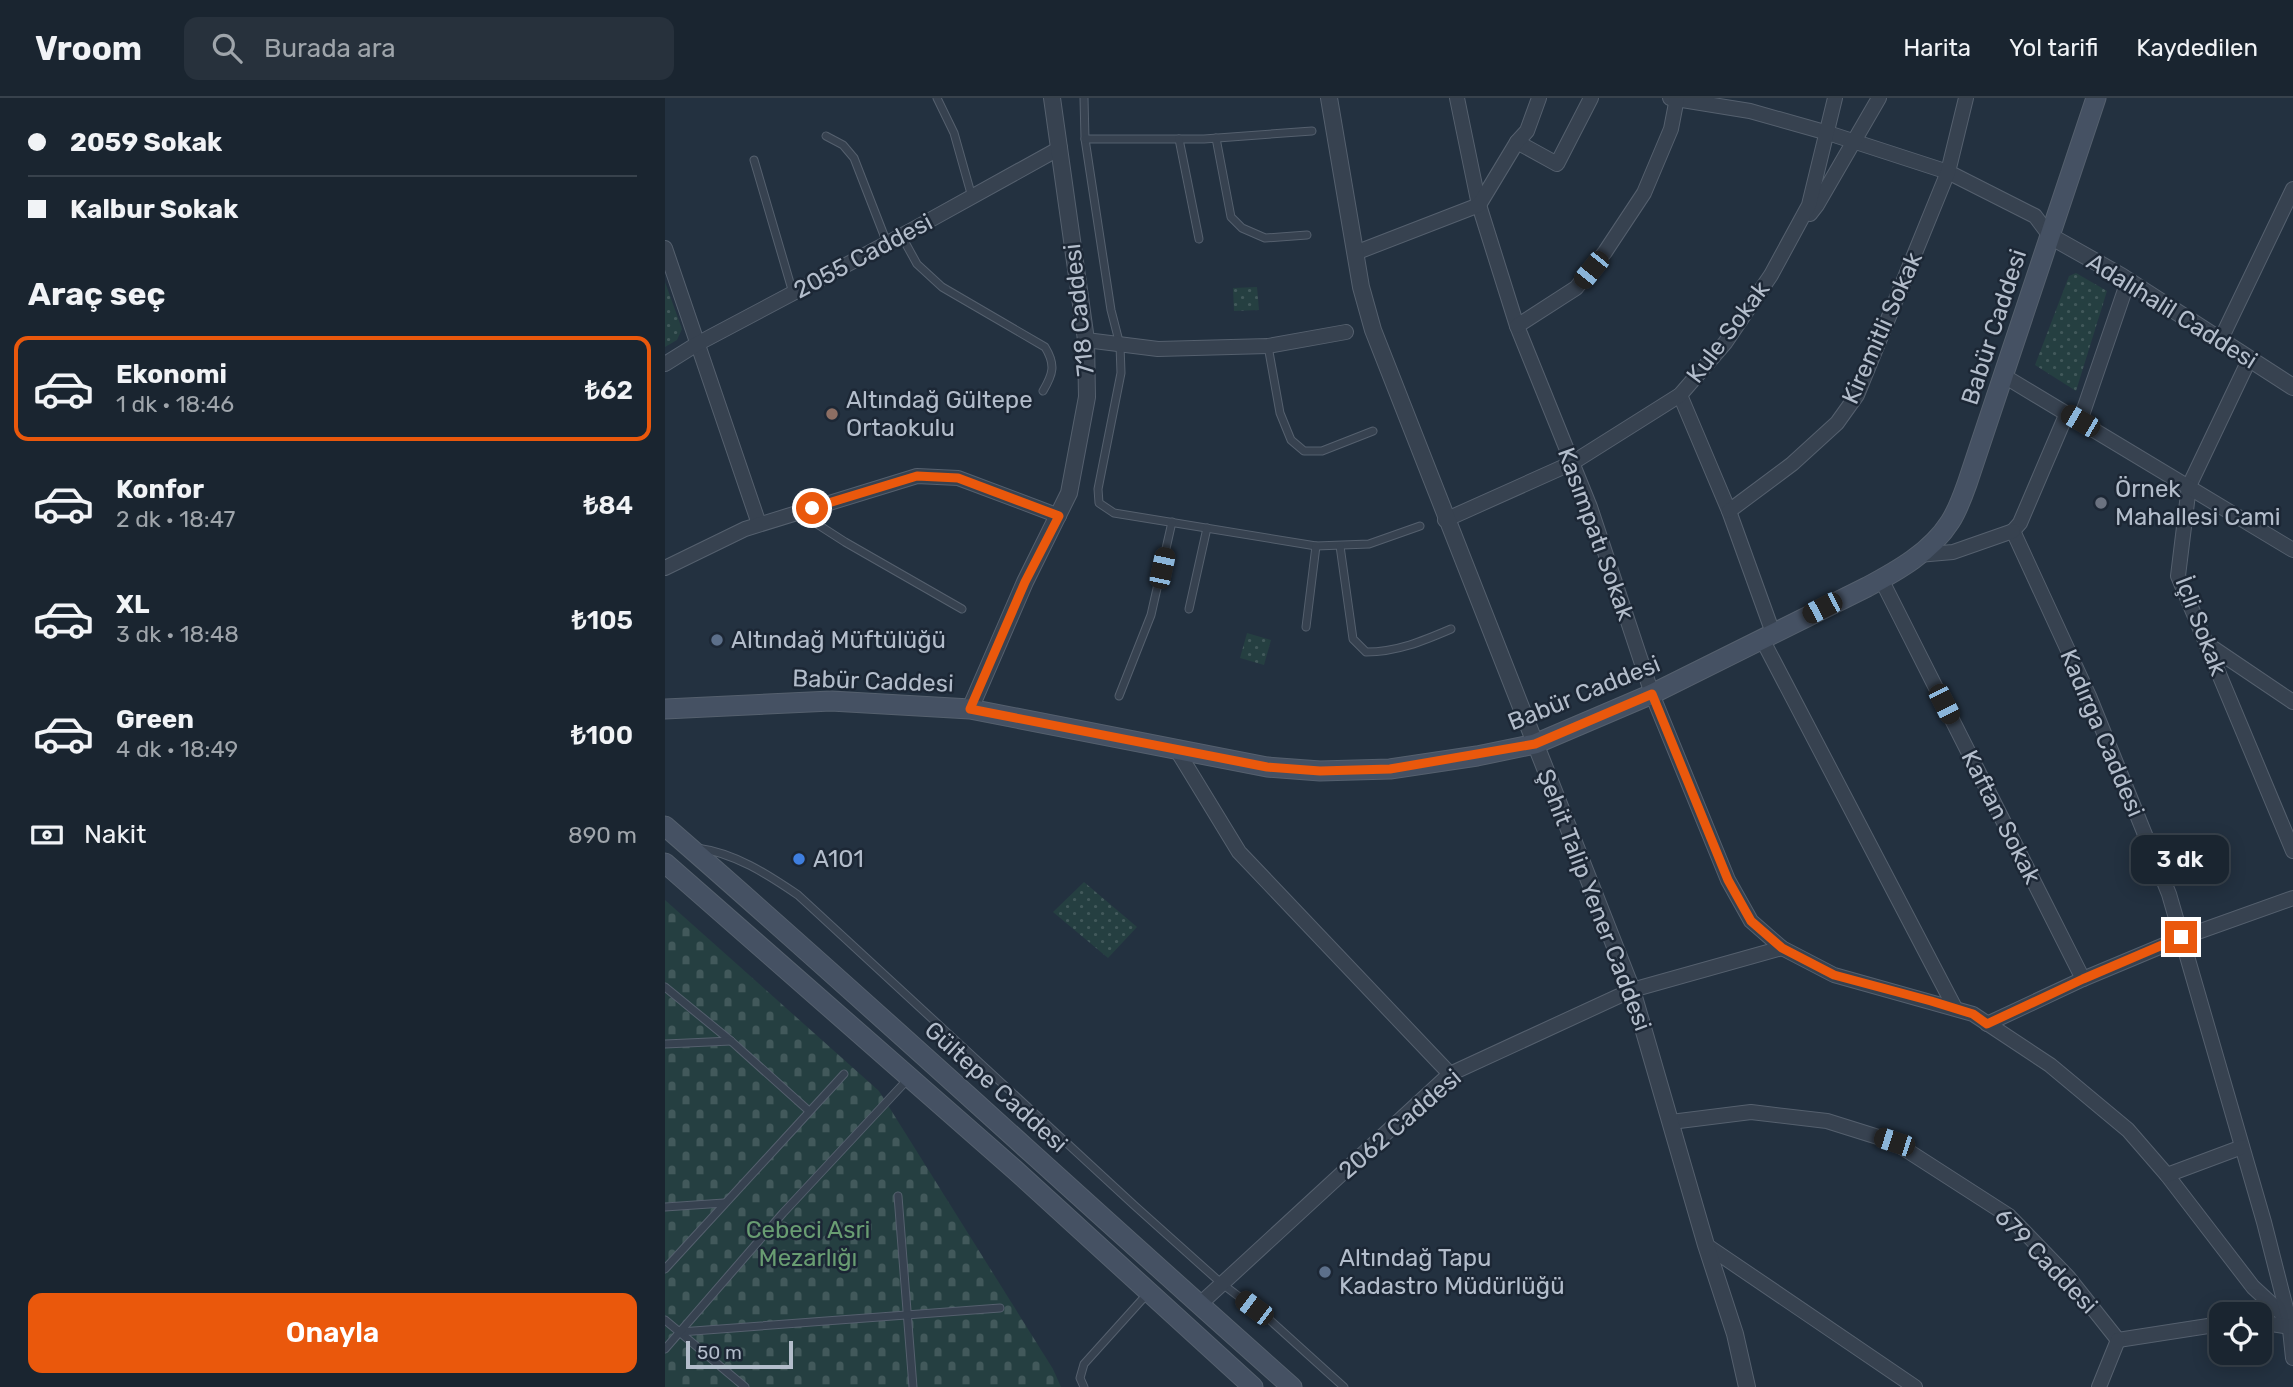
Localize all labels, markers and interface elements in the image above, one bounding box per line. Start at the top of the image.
search box [184,17,674,80]
text: Vroom [35,29,142,68]
icon: search [208,29,246,67]
text: Burada ara [264,33,396,64]
text: Harita [1903,34,1971,62]
text: Yol tarifi [2009,34,2098,62]
text: Kaydedilen [2136,34,2258,62]
text: 2059 Sokak [70,127,222,158]
text: Kalbur Sokak [70,194,238,225]
street label: 2055 Caddesi [789,208,937,304]
street label: 718 Caddesi [1058,242,1100,378]
street label: Babür Caddesi [1956,246,2032,408]
car [1570,247,1613,293]
street label: Kiremitli Sokak [1836,247,1928,408]
street label: Adalıhalil Caddesi [2082,247,2262,375]
text: Araç seç [28,275,165,313]
street label: Kule Sokak [1681,275,1776,388]
icon: car [32,357,95,420]
text: Ekonomi [116,359,227,390]
text: ₺62 [585,375,633,406]
place label: Altındağ Gültepe Ortaokulu [846,386,1033,442]
text: 1 dk · 18:46 [116,390,234,418]
car [2057,401,2104,441]
marker: Altındağ Gültepe Ortaokulu [824,406,840,422]
street label: Kasımpatı Sokak [1552,444,1640,625]
icon: car [32,472,95,535]
text: Konfor [116,474,204,505]
place label: Örnek Mahallesi Cami [2115,475,2281,531]
text: ₺84 [583,490,633,521]
route start [796,492,828,524]
marker: Örnek Mahallesi Cami [2093,495,2109,511]
text: 2 dk · 18:47 [116,505,235,533]
car [1148,545,1177,591]
street label: İçli Sokak [2169,573,2233,680]
icon: car [32,587,95,650]
text: XL [116,589,149,620]
car [1799,589,1846,627]
text: ₺105 [572,605,633,636]
text: 3 dk · 18:48 [116,620,239,648]
place label: Altındağ Müftülüğü [731,626,946,654]
marker: Altındağ Müftülüğü [709,632,725,648]
street label: Kadırga Caddesi [2054,645,2150,821]
street label: Babür Caddesi [1504,650,1664,736]
street label: Babür Caddesi [792,664,954,698]
car [1926,681,1963,727]
icon: car [32,702,95,765]
text: Green [116,704,194,735]
text: ₺100 [571,720,633,751]
text: 4 dk · 18:49 [116,735,238,763]
street label: Kaftan Sokak [1955,746,2047,889]
street label: Şehit Talip Yener Caddesi [1531,765,1657,1035]
icon: cash [28,816,66,854]
text: Nakit [84,819,146,850]
text: 890 m [568,821,637,849]
callout: 3 dk [2132,836,2230,884]
place label: A101 [813,845,864,873]
text: 3 dk [2156,845,2204,873]
marker: A101 [791,851,807,867]
route end [2165,921,2197,953]
street label: Gültepe Caddesi [919,1016,1073,1158]
street label: 2062 Caddesi [1333,1063,1467,1185]
car [1871,1126,1918,1158]
street label: 679 Caddesi [1989,1203,2103,1319]
park label: Cebeci Asri Mezarlığı [746,1216,870,1272]
place label: Altındağ Tapu Kadastro Müdürlüğü [1339,1244,1565,1300]
marker: Altındağ Tapu Kadastro Müdürlüğü [1317,1264,1333,1280]
car [1231,1287,1278,1329]
button: Onayla [28,1293,637,1373]
map controls [2209,1302,2272,1365]
button: locate [2209,1302,2272,1365]
scale bar [686,1338,793,1370]
text: 50 m [697,1341,742,1364]

